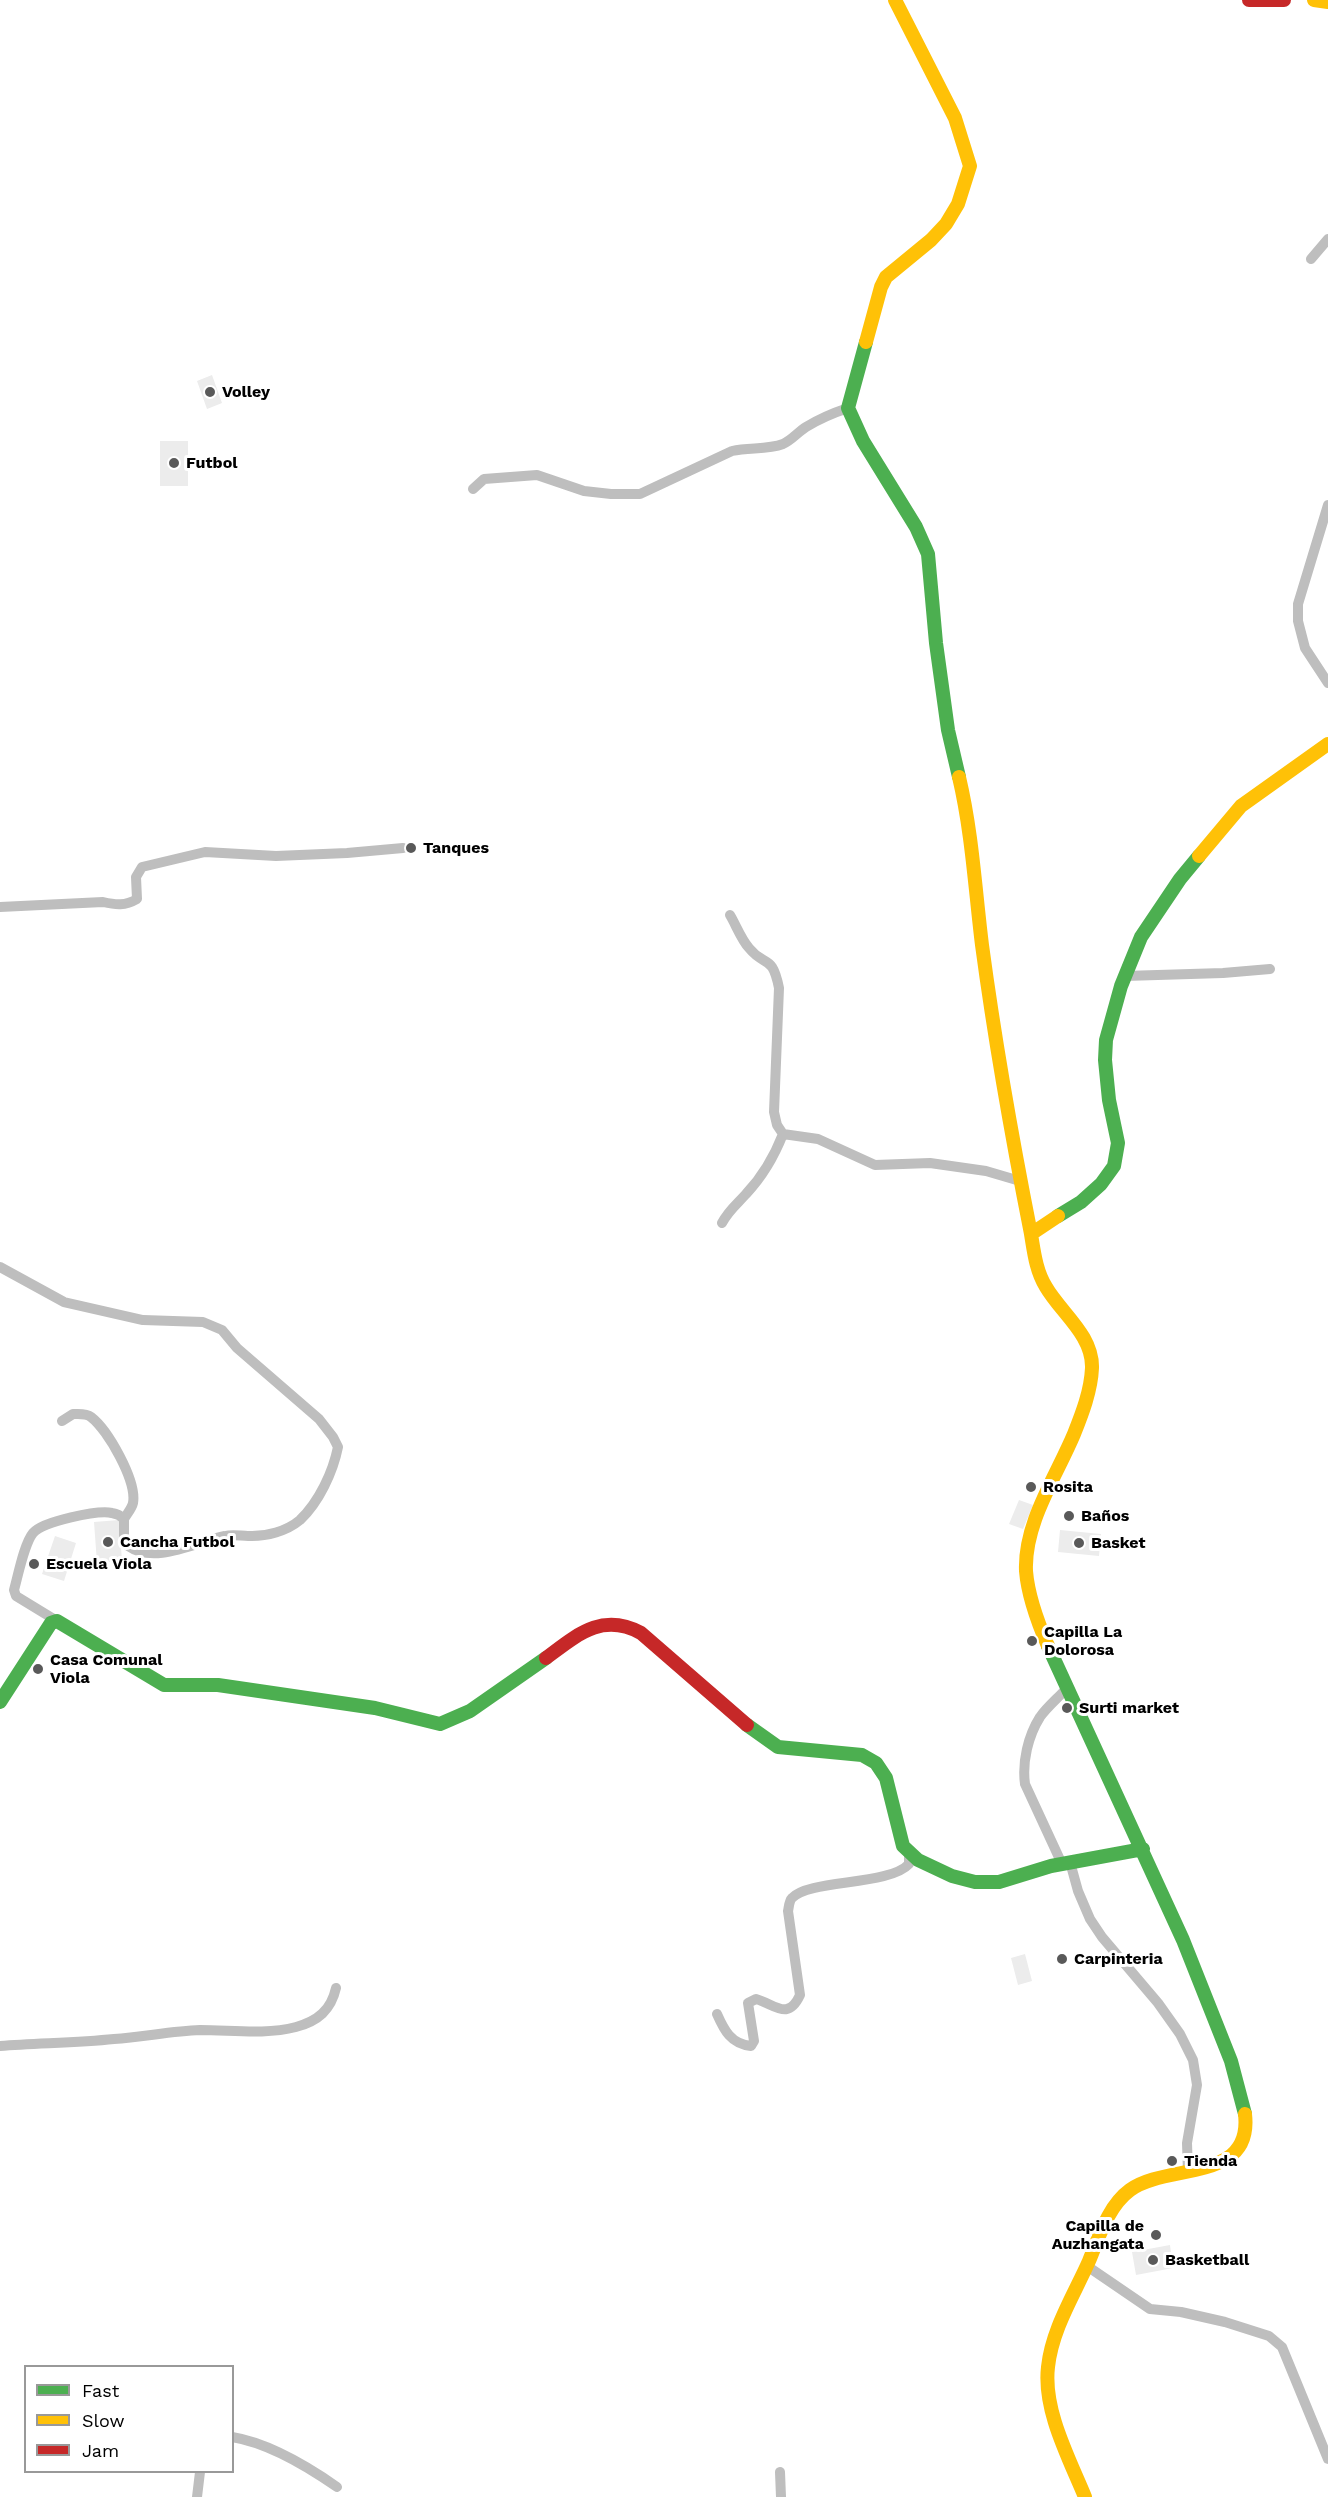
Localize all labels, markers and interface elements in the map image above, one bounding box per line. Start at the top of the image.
place label: Volley [222,382,270,402]
marker: Volley [203,385,217,399]
place label: Futbol [186,453,237,473]
marker: Futbol [167,456,181,470]
place label: Tanques [423,838,489,858]
marker: Tanques [404,841,418,855]
place label: Rosita [1043,1477,1093,1497]
marker: Rosita [1024,1480,1038,1494]
place label: Baños [1081,1506,1129,1526]
marker: Baños [1062,1509,1076,1523]
place label: Cancha Futbol [120,1532,234,1552]
place label: Basket [1091,1533,1145,1553]
marker: Cancha Futbol [101,1535,115,1549]
marker: Basket [1072,1536,1086,1550]
place label: Escuela Viola [46,1554,152,1574]
marker: Escuela Viola [27,1557,41,1571]
place label: Capilla La Dolorosa [1044,1622,1122,1660]
marker: Capilla La Dolorosa [1025,1634,1039,1648]
place label: Casa Comunal Viola [50,1650,162,1688]
marker: Casa Comunal Viola [31,1662,45,1676]
place label: Surti market [1079,1698,1179,1718]
marker: Surti market [1060,1701,1074,1715]
place label: Carpinteria [1074,1949,1163,1969]
marker: Carpinteria [1055,1952,1069,1966]
place label: Tienda [1184,2151,1237,2171]
marker: Tienda [1165,2154,1179,2168]
place label: Capilla de Auzhangata [1052,2216,1144,2254]
marker: Capilla de Auzhangata [1149,2228,1163,2242]
place label: Basketball [1165,2250,1249,2270]
marker: Basketball [1146,2253,1160,2267]
legend [24,2365,234,2473]
text: Fast [82,2380,119,2401]
text: Slow [82,2410,125,2431]
text: Jam [82,2440,119,2461]

